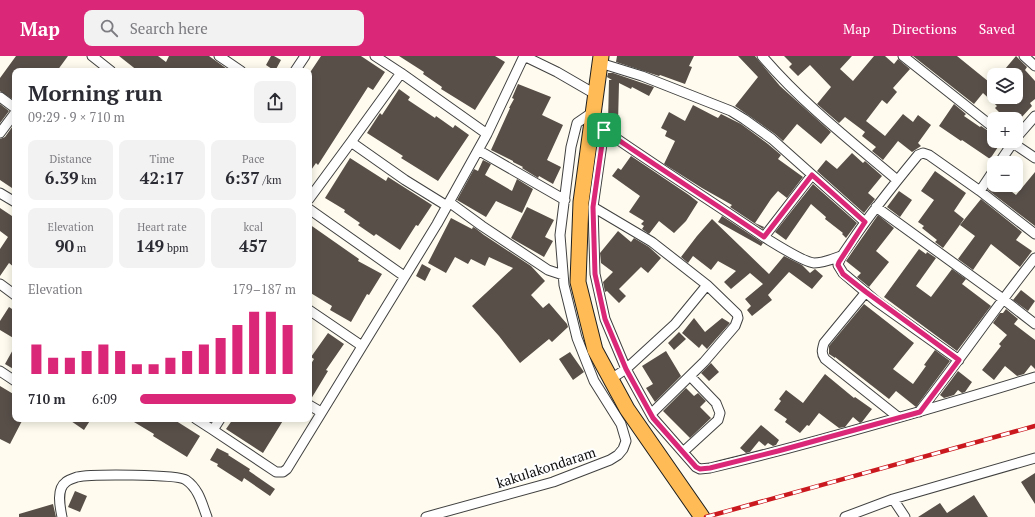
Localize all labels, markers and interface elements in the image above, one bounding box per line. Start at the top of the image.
search box [84,10,364,46]
text: Map [20,16,60,41]
icon: search [98,17,120,39]
text: Search here [130,18,208,38]
text: Map [843,19,870,38]
text: Directions [892,19,957,38]
text: Saved [979,19,1015,38]
map controls [987,68,1023,192]
button: layers [987,68,1023,104]
text: Morning run [28,78,162,107]
button: share [254,81,296,123]
text: 09:29 · 9 × 710 m [28,108,125,126]
button: + [987,112,1023,148]
pin [587,113,621,147]
icon: arrive [593,119,615,141]
text: Distance [49,152,92,166]
text: Time [149,152,175,166]
text: Pace [242,152,265,166]
button: − [987,156,1023,192]
text: 6.39 [45,166,79,189]
text: 42:17 [140,166,184,189]
text: 6:37 [225,166,260,189]
text: km [79,173,97,187]
text: /km [260,173,281,187]
text: Elevation [48,220,94,234]
text: Heart rate [137,220,187,234]
text: kcal [244,220,263,234]
text: 90 [55,234,74,257]
text: 149 [135,234,164,257]
text: 457 [239,234,268,257]
text: m [74,241,86,255]
text: bpm [164,241,189,255]
text: Elevation [28,280,83,298]
text: 179–187 m [232,280,296,298]
text: 710 m [28,390,66,408]
text: 6:09 [92,390,117,408]
street label: kakulakondaram [494,442,598,492]

